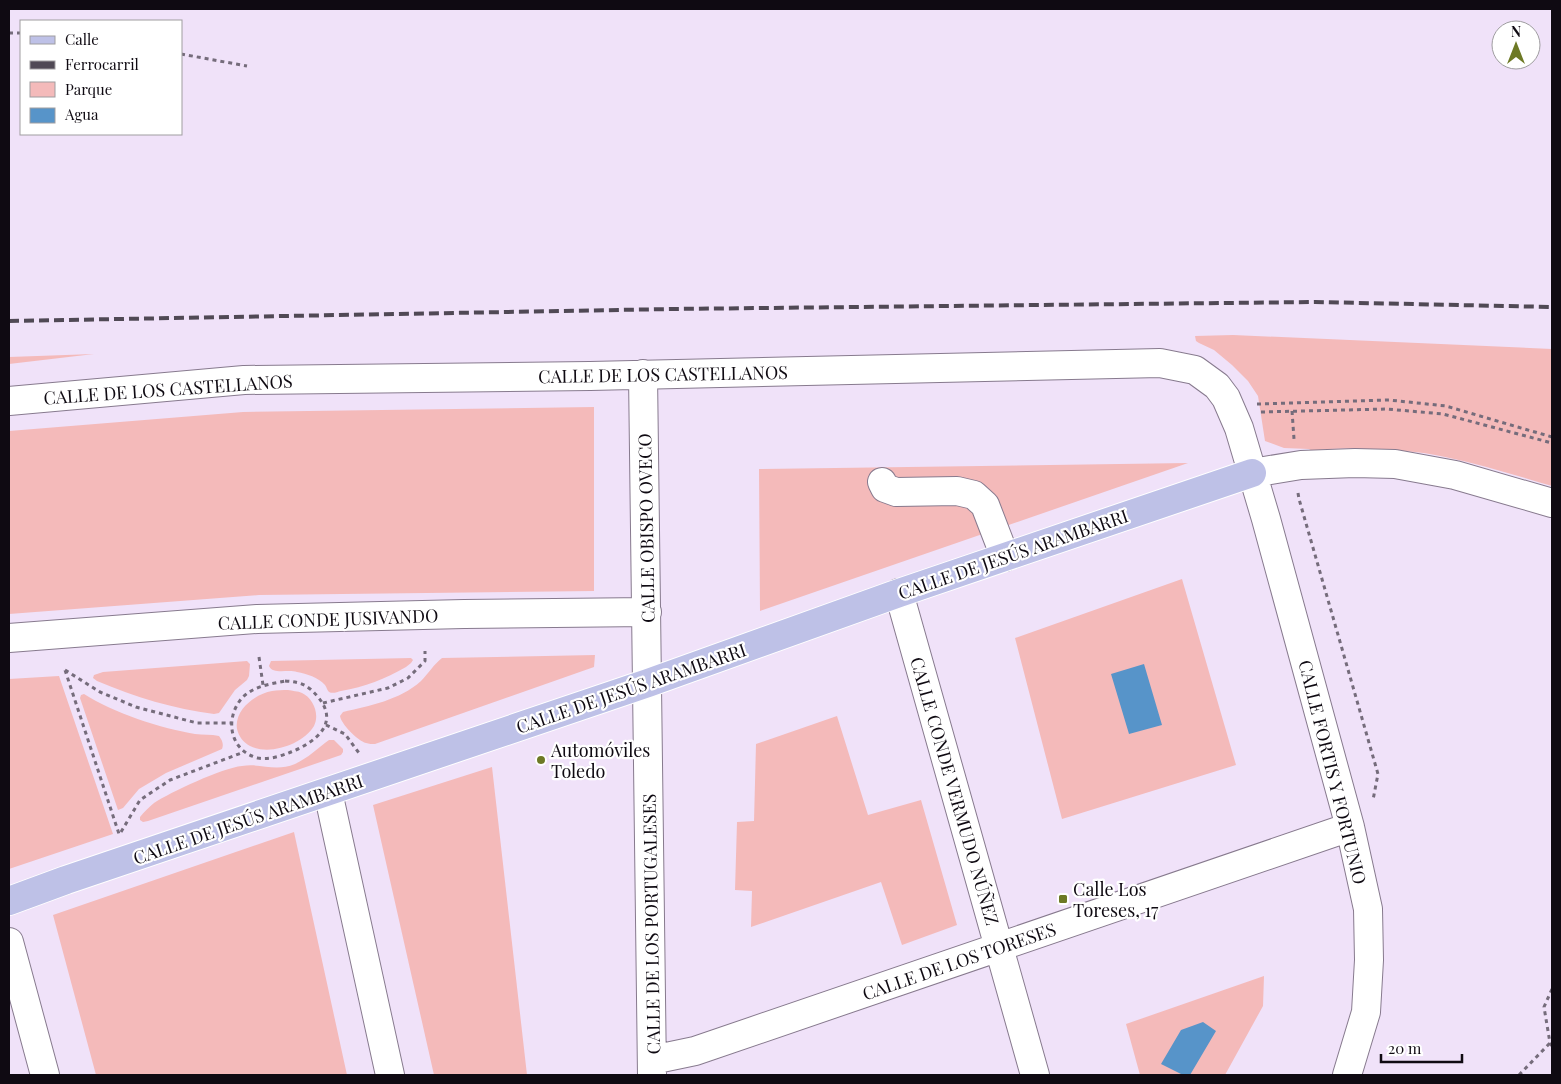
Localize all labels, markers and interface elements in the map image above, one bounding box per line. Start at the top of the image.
legend [20,20,182,135]
north arrow [1491,20,1541,70]
text: N [1511,22,1521,41]
text: Calle [65,29,99,49]
text: Ferrocarril [65,54,139,74]
text: Parque [65,79,112,99]
text: Agua [64,104,99,124]
street label: CALLE DE LOS CASTELLANOS [538,360,788,388]
street label: CALLE DE LOS CASTELLANOS [43,368,293,410]
street label: CALLE OBISPO OVECO [632,433,660,623]
street label: CALLE DE JESÚS ARAMBARRI [895,503,1131,605]
street label: CALLE CONDE JUSIVANDO [217,603,439,635]
street label: CALLE DE JESÚS ARAMBARRI [513,637,749,739]
street label: CALLE CONDE VERMUDO NÚÑEZ [905,654,1005,928]
street label: CALLE FORTIS Y FORTUNIO [1293,657,1373,887]
place label: Automóviles Toledo [550,738,650,783]
marker: Automóviles Toledo [535,754,547,766]
street label: CALLE DE JESÚS ARAMBARRI [130,768,366,870]
street label: CALLE DE LOS PORTUGALESES [637,794,665,1054]
place label: Calle Los Toreses, 17 [1073,877,1159,922]
marker: Calle Los Toreses, 17 [1057,893,1069,905]
street label: CALLE DE LOS TORESES [859,917,1059,1005]
scale bar [1381,1032,1462,1064]
text: 20 m [1388,1038,1422,1058]

